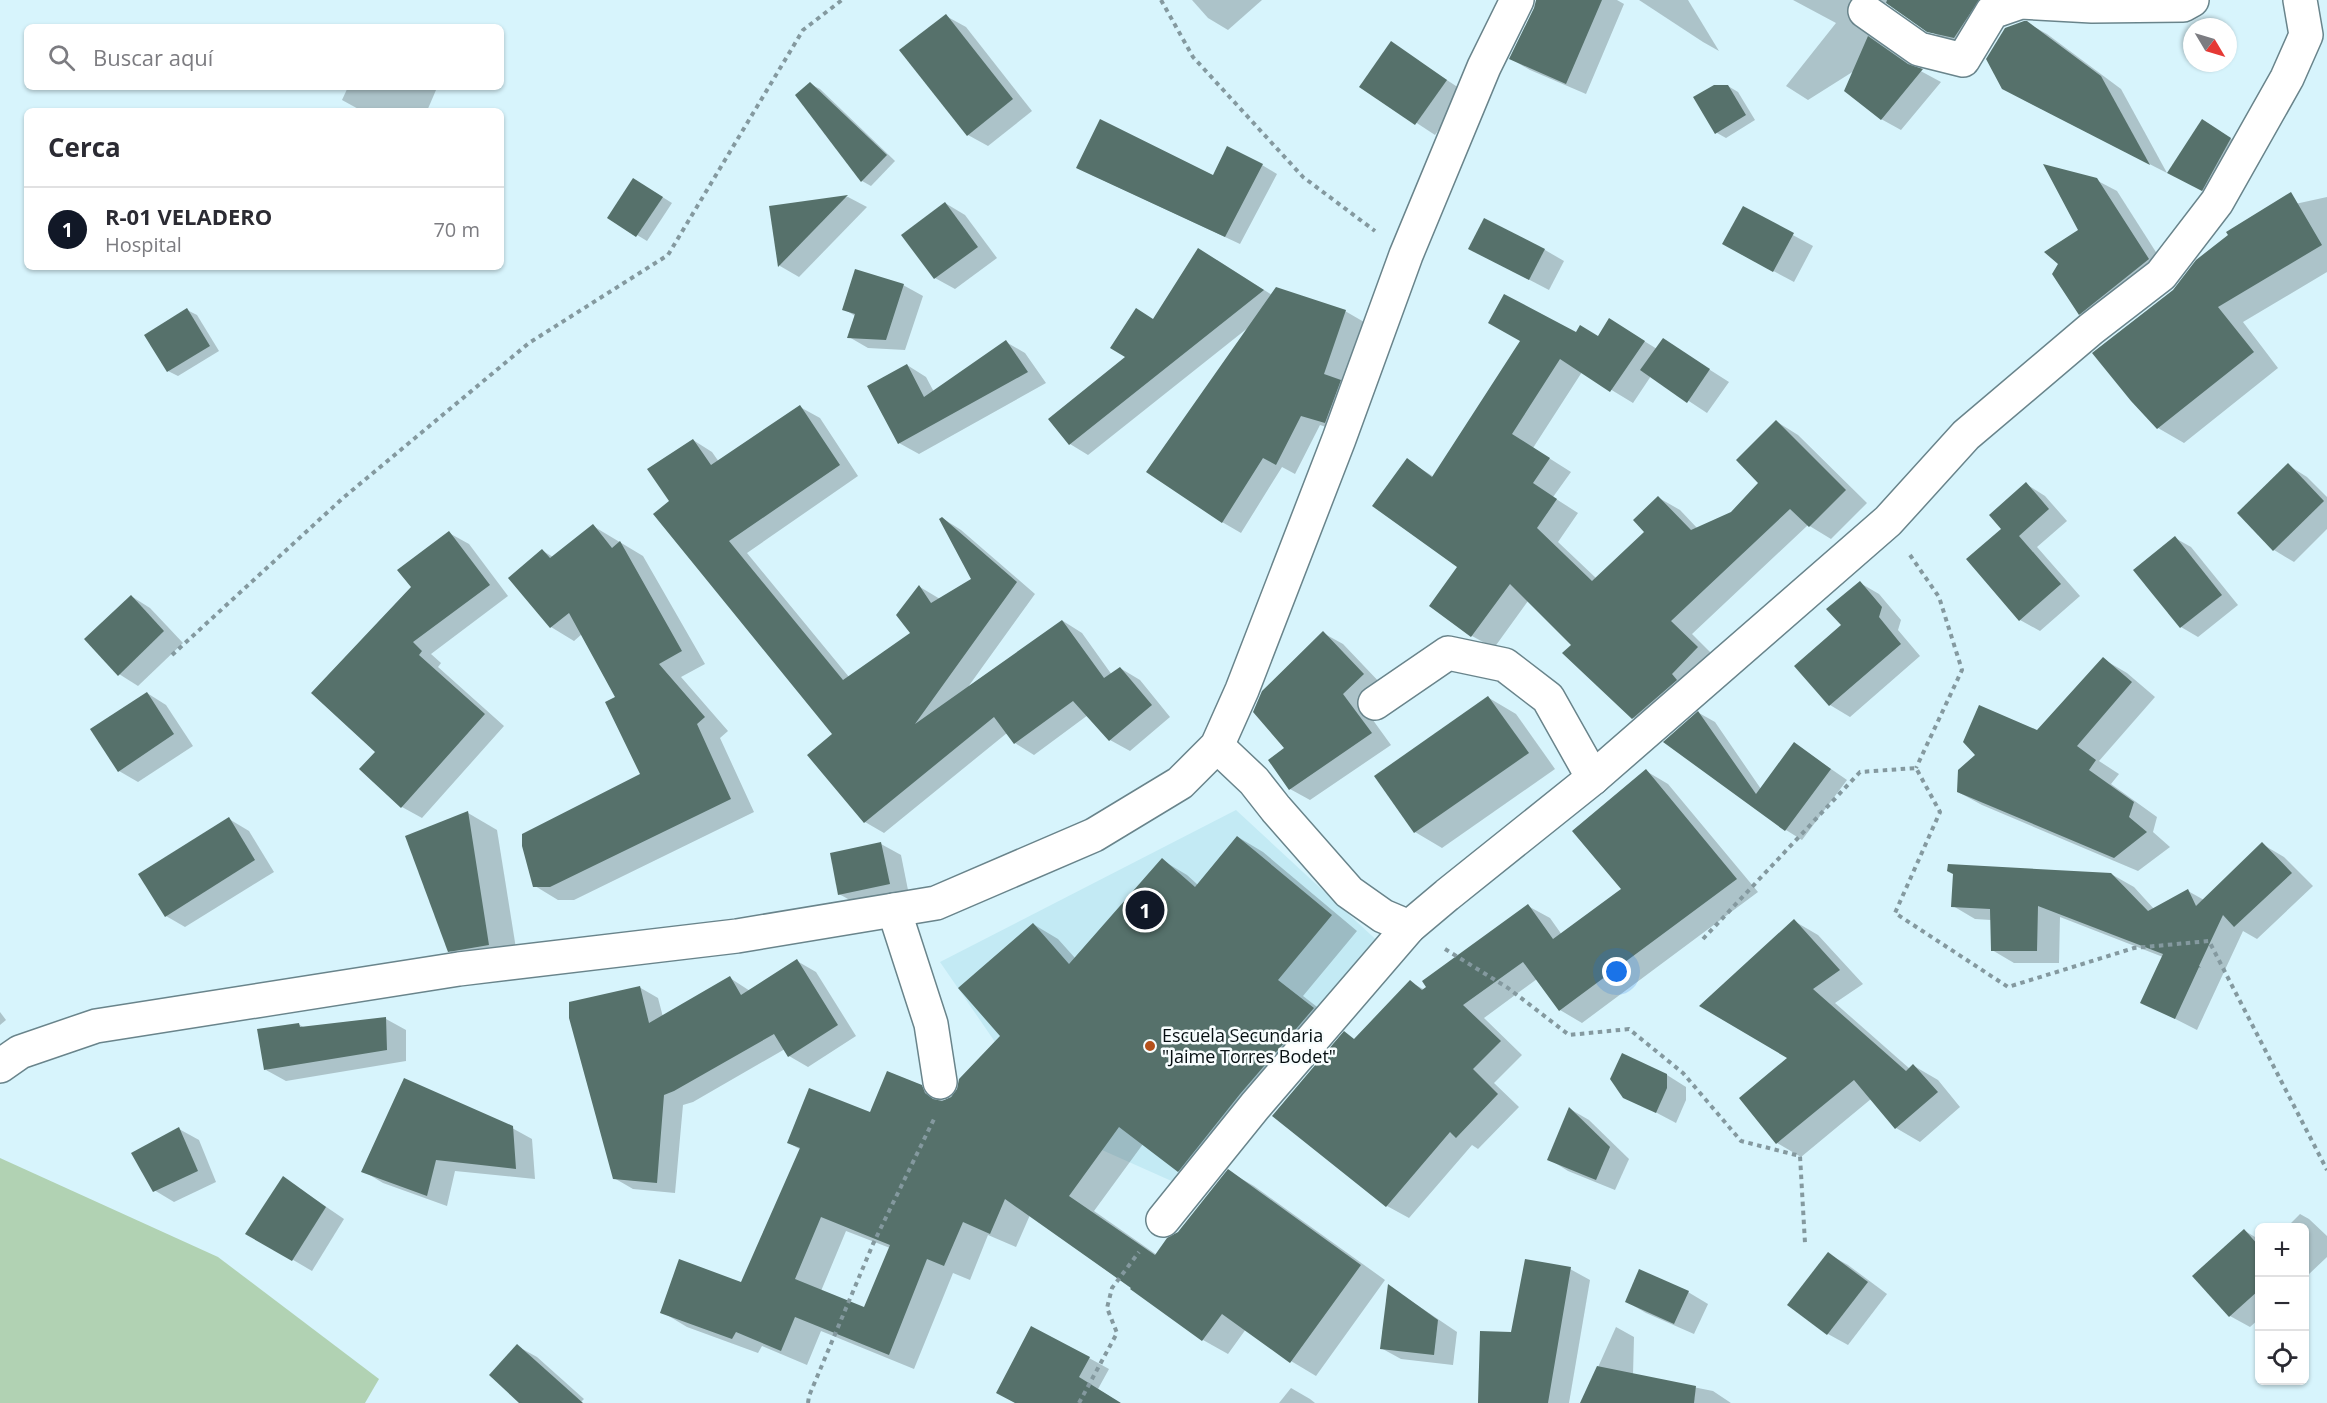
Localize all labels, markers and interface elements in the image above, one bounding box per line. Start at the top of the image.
north arrow [2183,18,2237,72]
search box [24,24,504,90]
icon: search [45,41,78,74]
text: Buscar aquí [93,42,213,72]
text: Cerca [48,129,121,165]
text: R-01 VELADERO [105,201,272,231]
text: 1 [62,216,73,243]
text: 70 m [433,216,480,243]
text: Hospital [105,231,182,258]
pin: 1 [1126,888,1164,932]
your location [1602,957,1631,986]
place label: Escuela Secundaria "Jaime Torres Bodet" [1162,1023,1336,1068]
marker: Escuela Secundaria "Jaime Torres Bodet" [1143,1039,1157,1053]
map controls [2255,1223,2309,1385]
button: + [2255,1223,2309,1277]
button: − [2255,1277,2309,1331]
button: locate [2255,1331,2309,1385]

